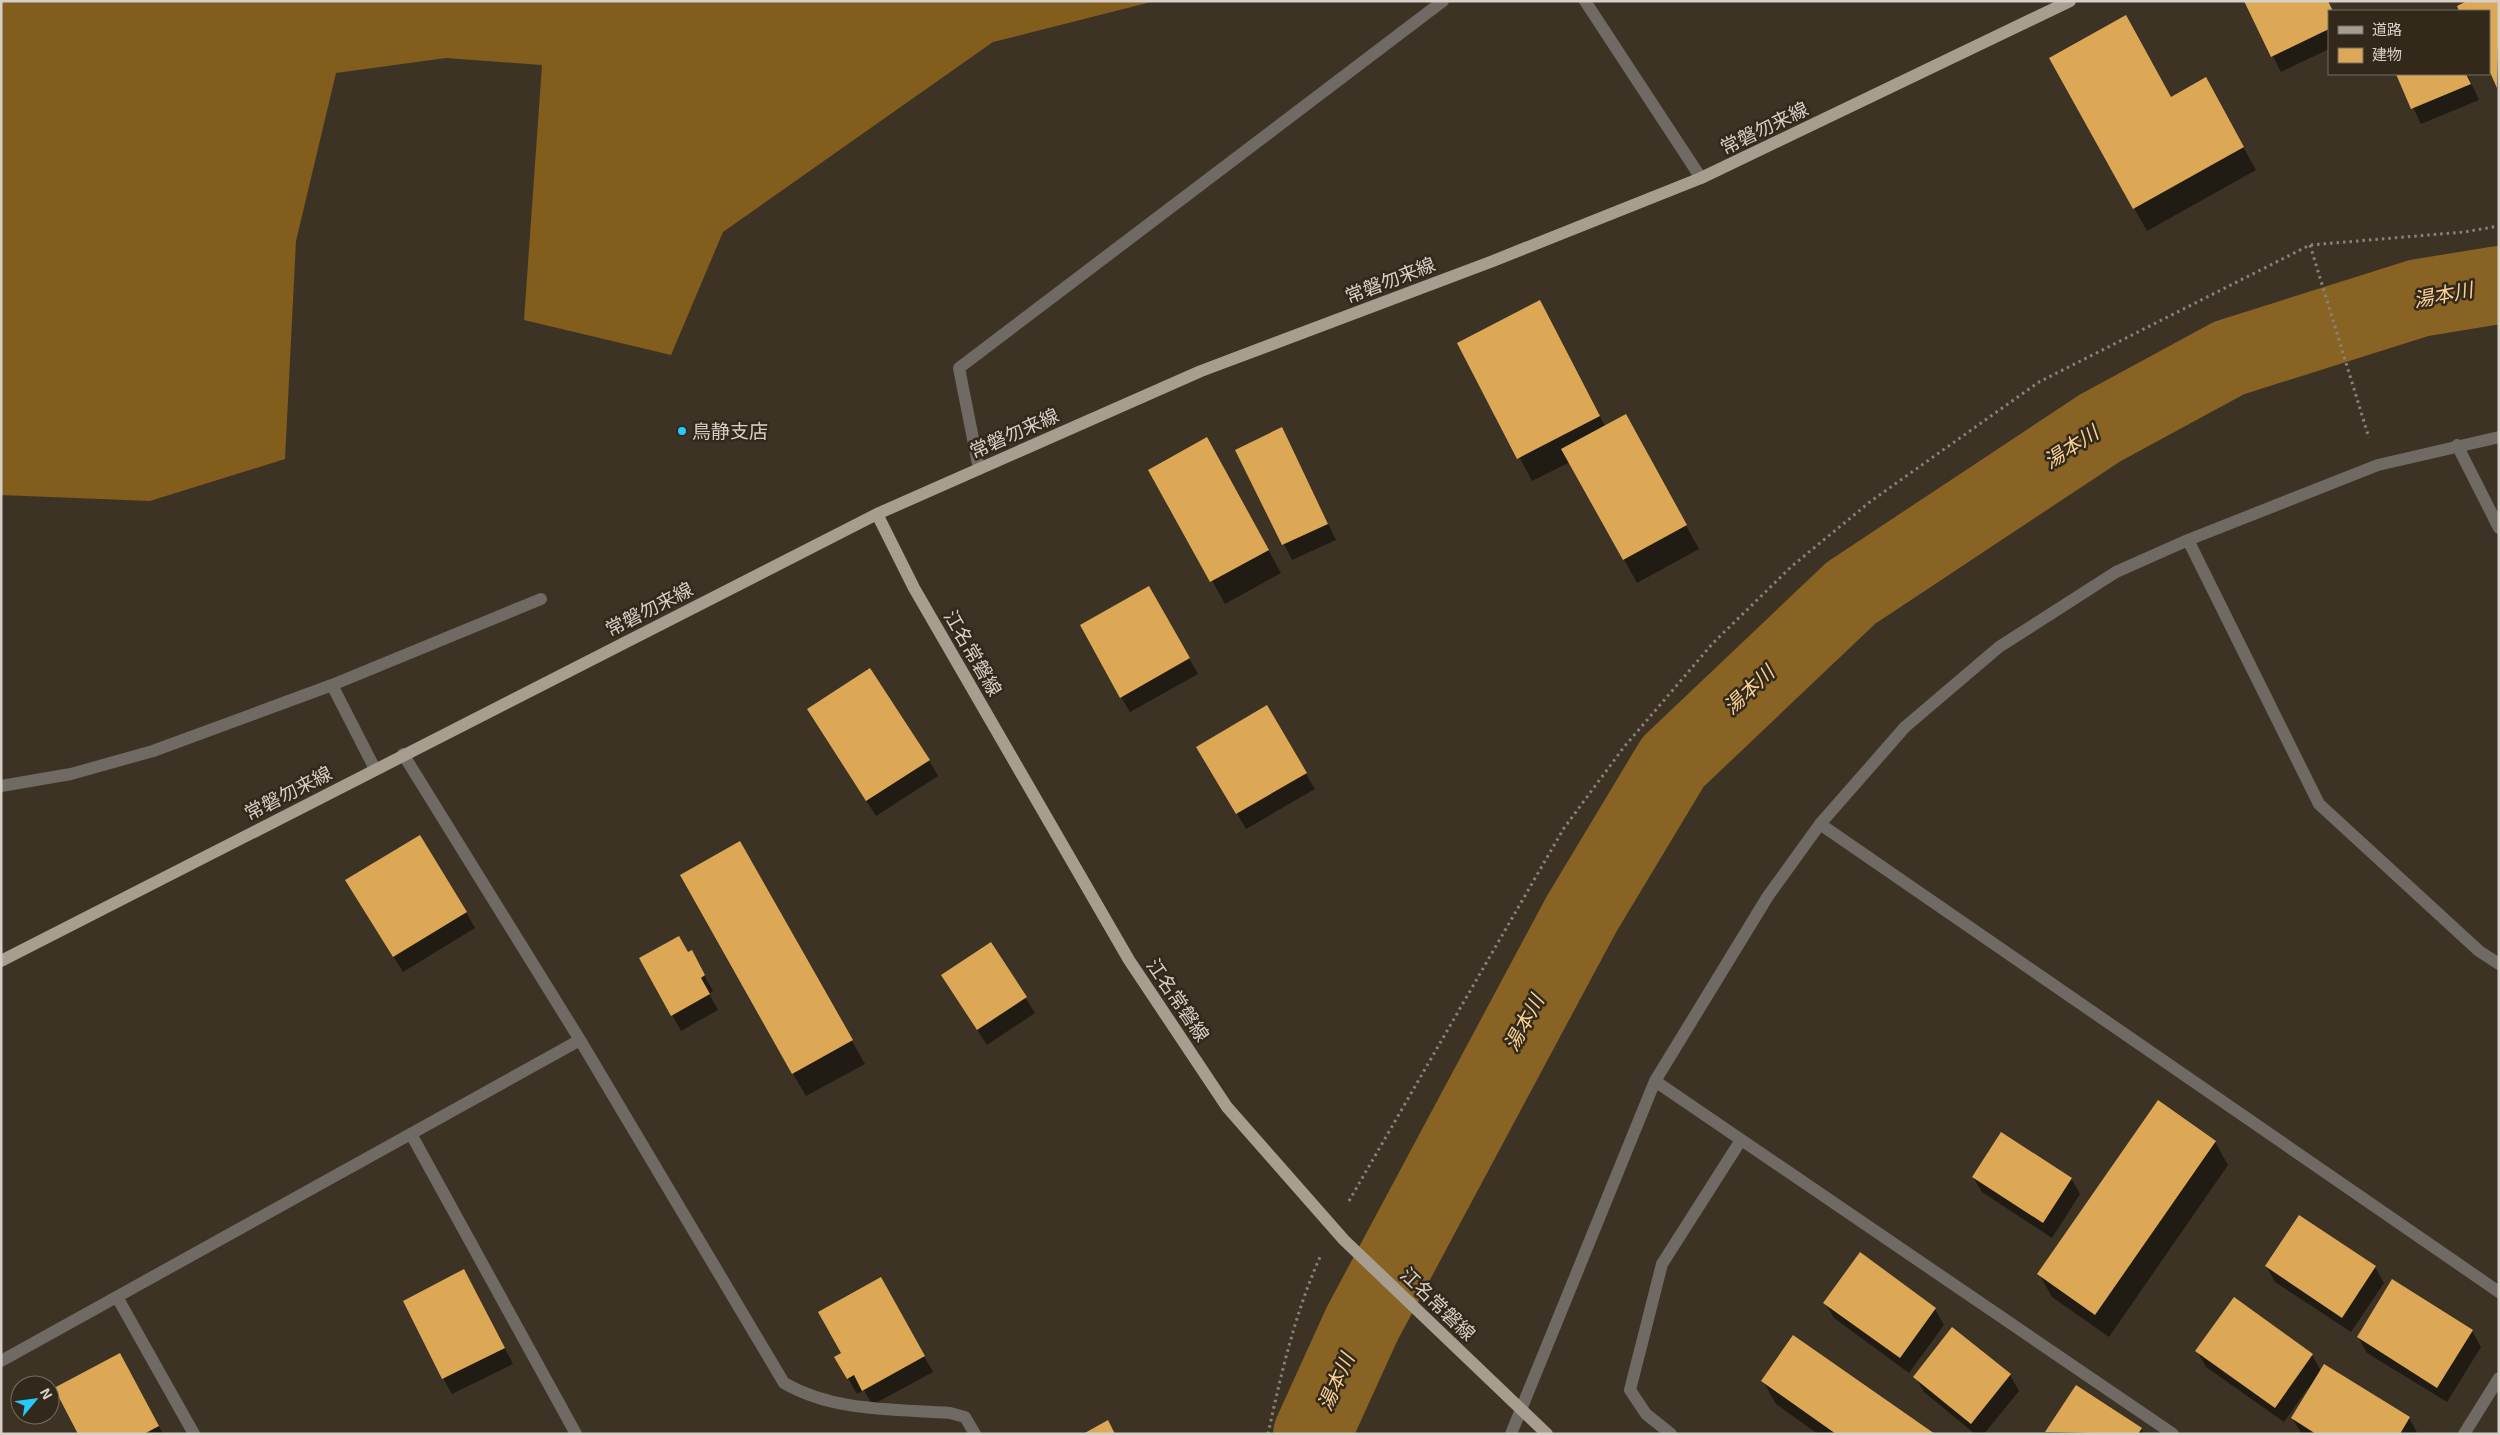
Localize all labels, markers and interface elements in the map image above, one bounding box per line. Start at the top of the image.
legend [2328,10,2490,75]
text: 道路 [2372,20,2402,38]
text: 建物 [2372,45,2402,63]
street label: 常磐勿来線 [1716,96,1812,159]
street label: 常磐勿来線 [1341,252,1438,307]
water label: 湯本川 [2411,276,2477,312]
street label: 常磐勿来線 [966,403,1062,462]
place label: 鳥静支店 [692,419,768,442]
water label: 湯本川 [2039,419,2104,473]
marker: 鳥静支店 [676,425,688,437]
street label: 常磐勿来線 [601,577,696,640]
street label: 江名常磐線 [940,606,1007,700]
water label: 湯本川 [1718,659,1780,719]
street label: 常磐勿来線 [240,761,335,824]
street label: 江名常磐線 [1142,954,1215,1046]
water label: 湯本川 [1498,989,1549,1055]
street label: 江名常磐線 [1396,1262,1481,1345]
water label: 湯本川 [1312,1347,1359,1414]
north arrow [10,1375,60,1425]
text: N [37,1385,57,1402]

